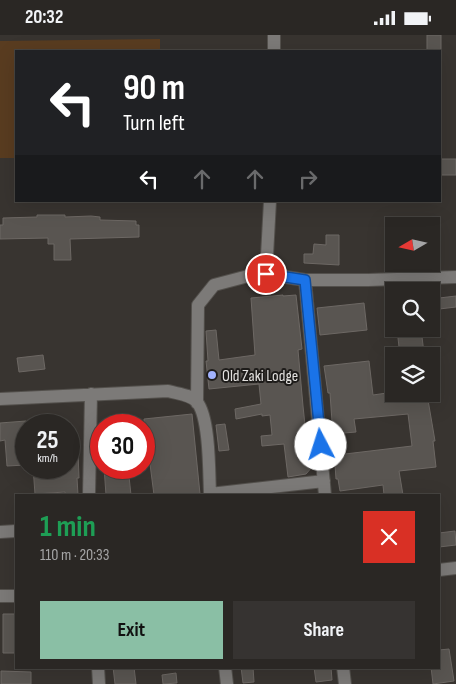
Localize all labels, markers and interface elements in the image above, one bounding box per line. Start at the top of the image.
text: 20:32 [25,6,63,29]
text: 90 m [123,67,185,110]
icon: left [40,70,105,135]
text: Turn left [123,110,185,137]
icon: left [135,165,163,193]
icon: ahead [188,165,216,193]
icon: ahead [241,165,269,193]
icon: right [294,165,322,193]
north arrow [385,217,440,273]
map controls [385,217,440,402]
pin [245,253,287,295]
icon: arrive [252,260,280,288]
button: search [385,282,440,337]
button: layers [385,347,440,402]
place label: Old Zaki Lodge [222,367,298,386]
marker: Old Zaki Lodge [206,369,218,381]
speed limit sign: 30 [90,414,155,479]
position arrow [294,418,346,470]
text: 25 [37,425,58,456]
text: km/h [37,451,58,466]
text: 1 min [40,509,96,545]
button: close [363,511,415,563]
text: 110 m · 20:33 [40,546,109,565]
button: Exit [40,601,223,659]
button: Share [233,601,415,659]

